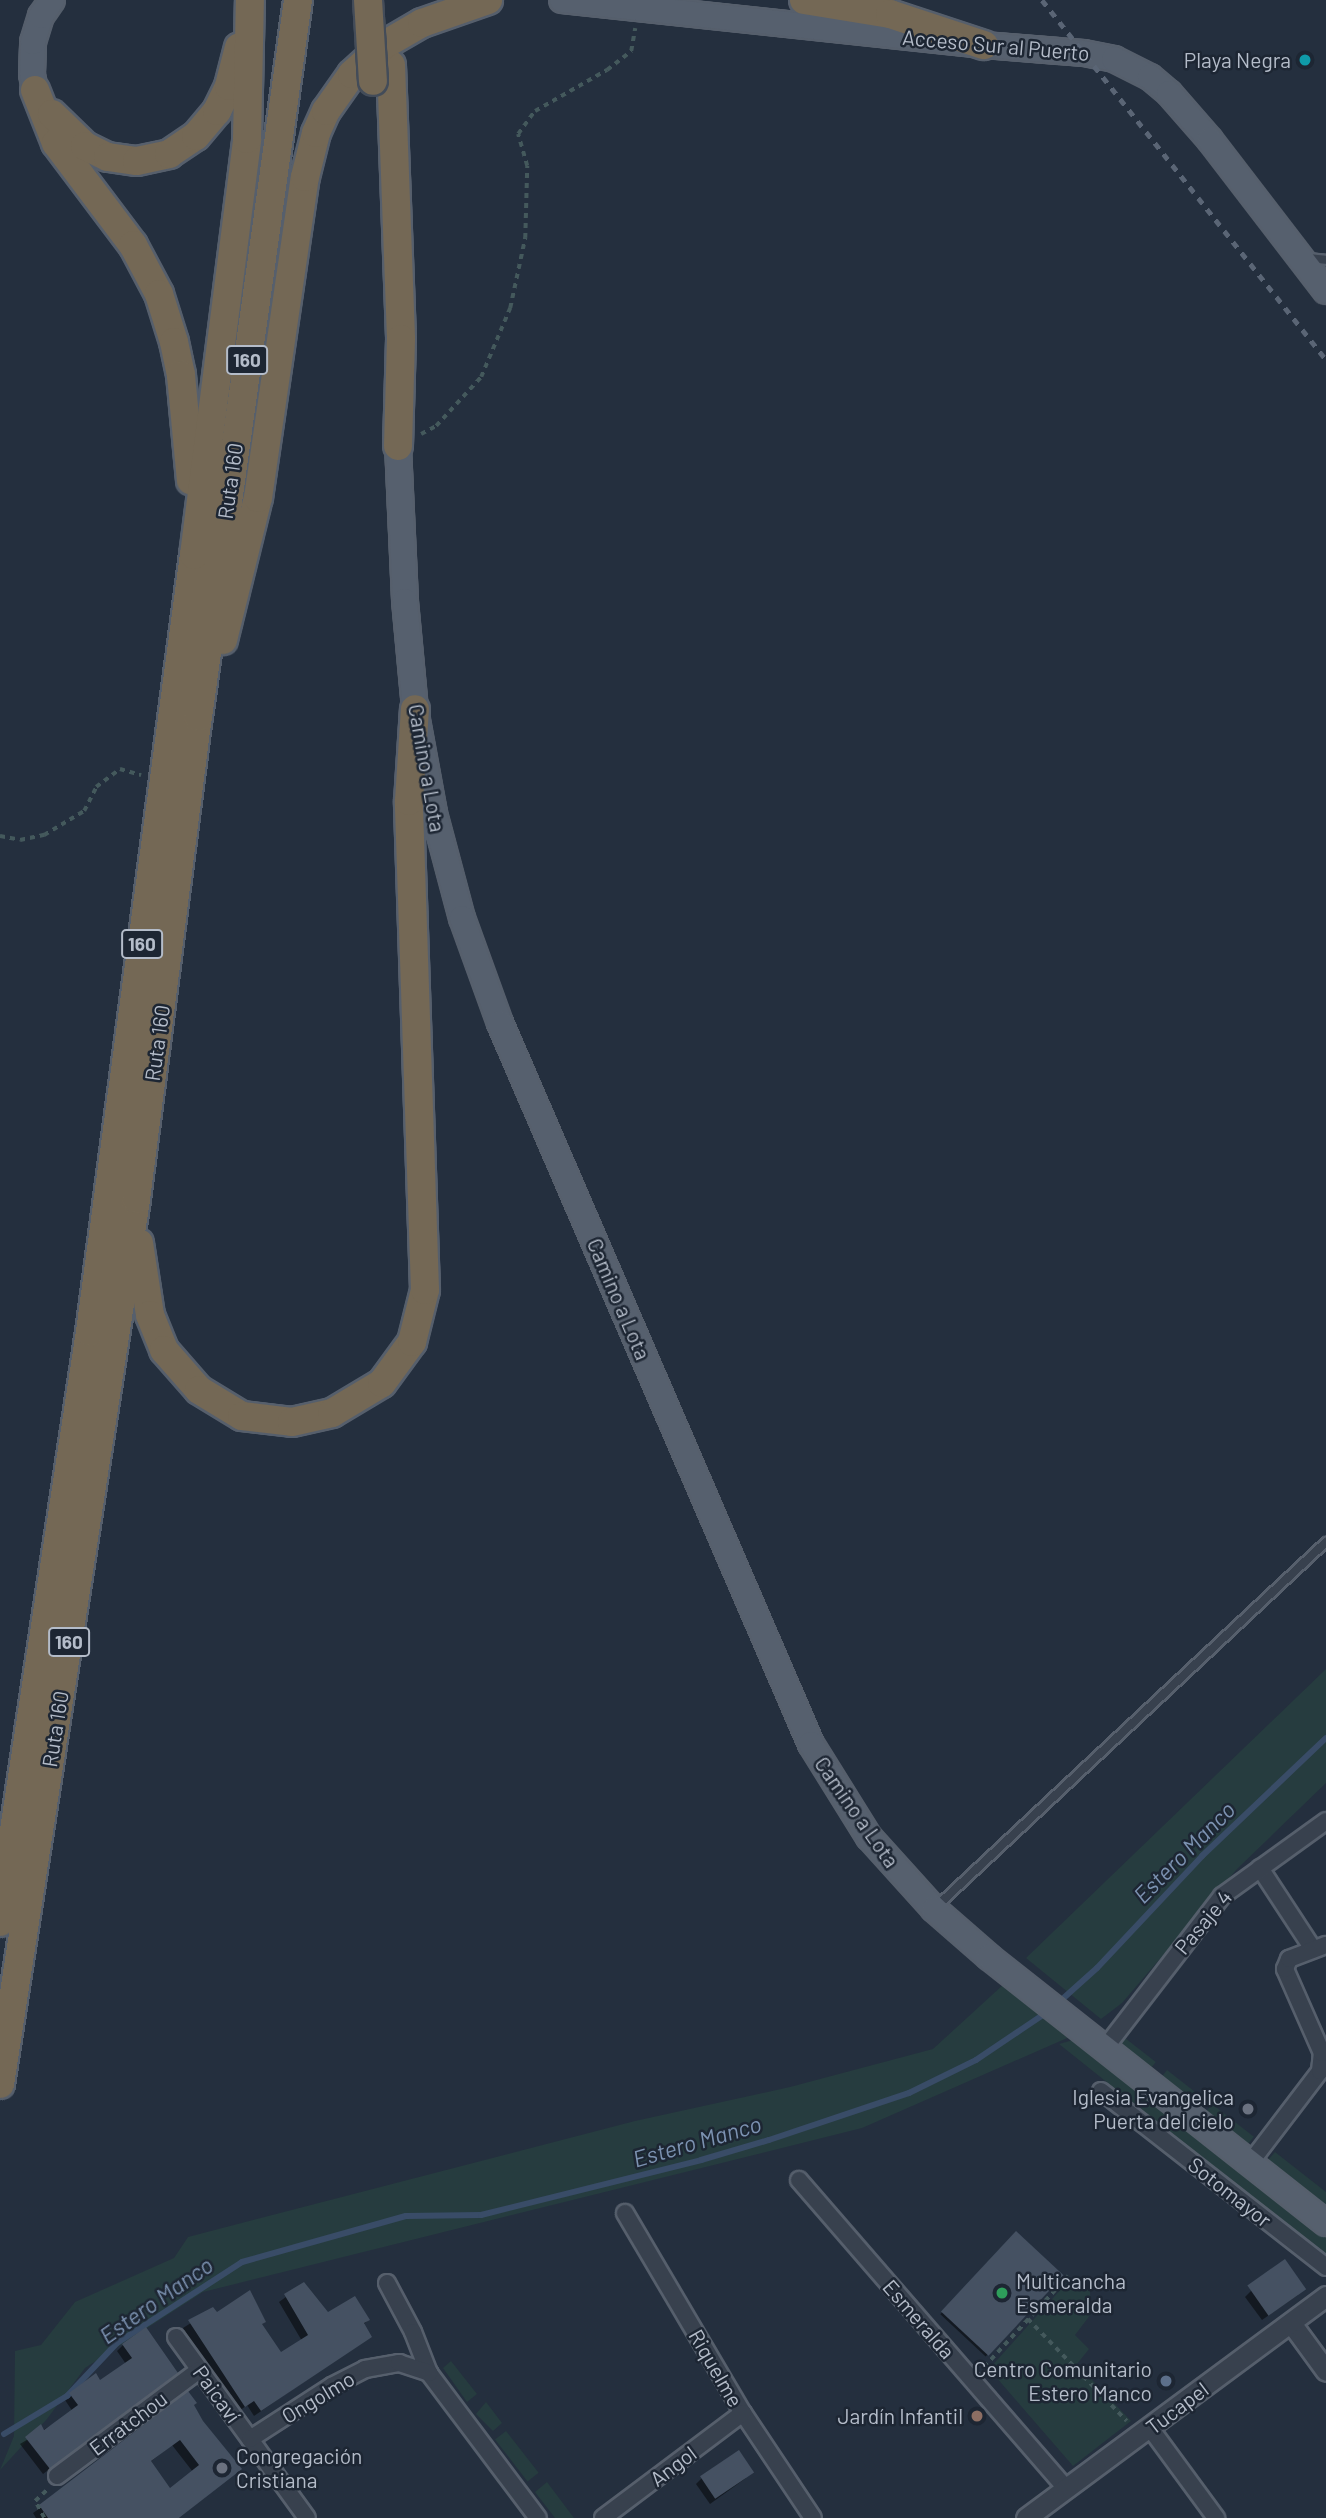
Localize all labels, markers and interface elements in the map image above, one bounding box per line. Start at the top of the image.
street label: Acceso Sur al Puerto [901,24,1091,66]
place label: Playa Negra [1184,47,1291,73]
marker: Playa Negra [1297,52,1313,68]
road number: 160 [226,344,268,376]
street label: Ruta 160 [212,441,248,521]
street label: Camino a Lota [403,702,451,834]
road number: 160 [121,928,163,960]
street label: Ruta 160 [139,1003,175,1083]
street label: Camino a Lota [582,1235,656,1363]
road number: 160 [48,1626,90,1658]
street label: Ruta 160 [37,1689,73,1769]
street label: Camino a Lota [810,1752,904,1872]
water label: Estero Manco [1128,1796,1240,1908]
street label: Pasaje 4 [1169,1885,1237,1959]
place label: Iglesia Evangelica Puerta del cielo [1072,2084,1234,2134]
marker: Iglesia Evangelica Puerta del cielo [1240,2101,1256,2117]
water label: Estero Manco [630,2110,764,2172]
street label: Sotomayor [1183,2152,1277,2232]
water label: Estero Manco [94,2251,218,2349]
place label: Multicancha Esmeralda [1016,2268,1126,2318]
street label: Esmeralda [878,2274,960,2364]
marker: Multicancha Esmeralda [994,2285,1010,2301]
street label: Riquelme [684,2325,748,2411]
place label: Centro Comunitario Estero Manco [974,2356,1152,2406]
street label: Paicaví [188,2361,246,2427]
street label: Ongolmo [277,2365,359,2429]
marker: Centro Comunitario Estero Manco [1158,2373,1174,2389]
street label: Tucapel [1141,2376,1213,2440]
street label: Erratchou [84,2386,172,2460]
place label: Jardín Infantil [837,2403,963,2429]
marker: Jardín Infantil [969,2408,985,2424]
street label: Angol [645,2440,701,2492]
place label: Congregación Cristiana [236,2443,362,2493]
marker: Congregación Cristiana [214,2460,230,2476]

